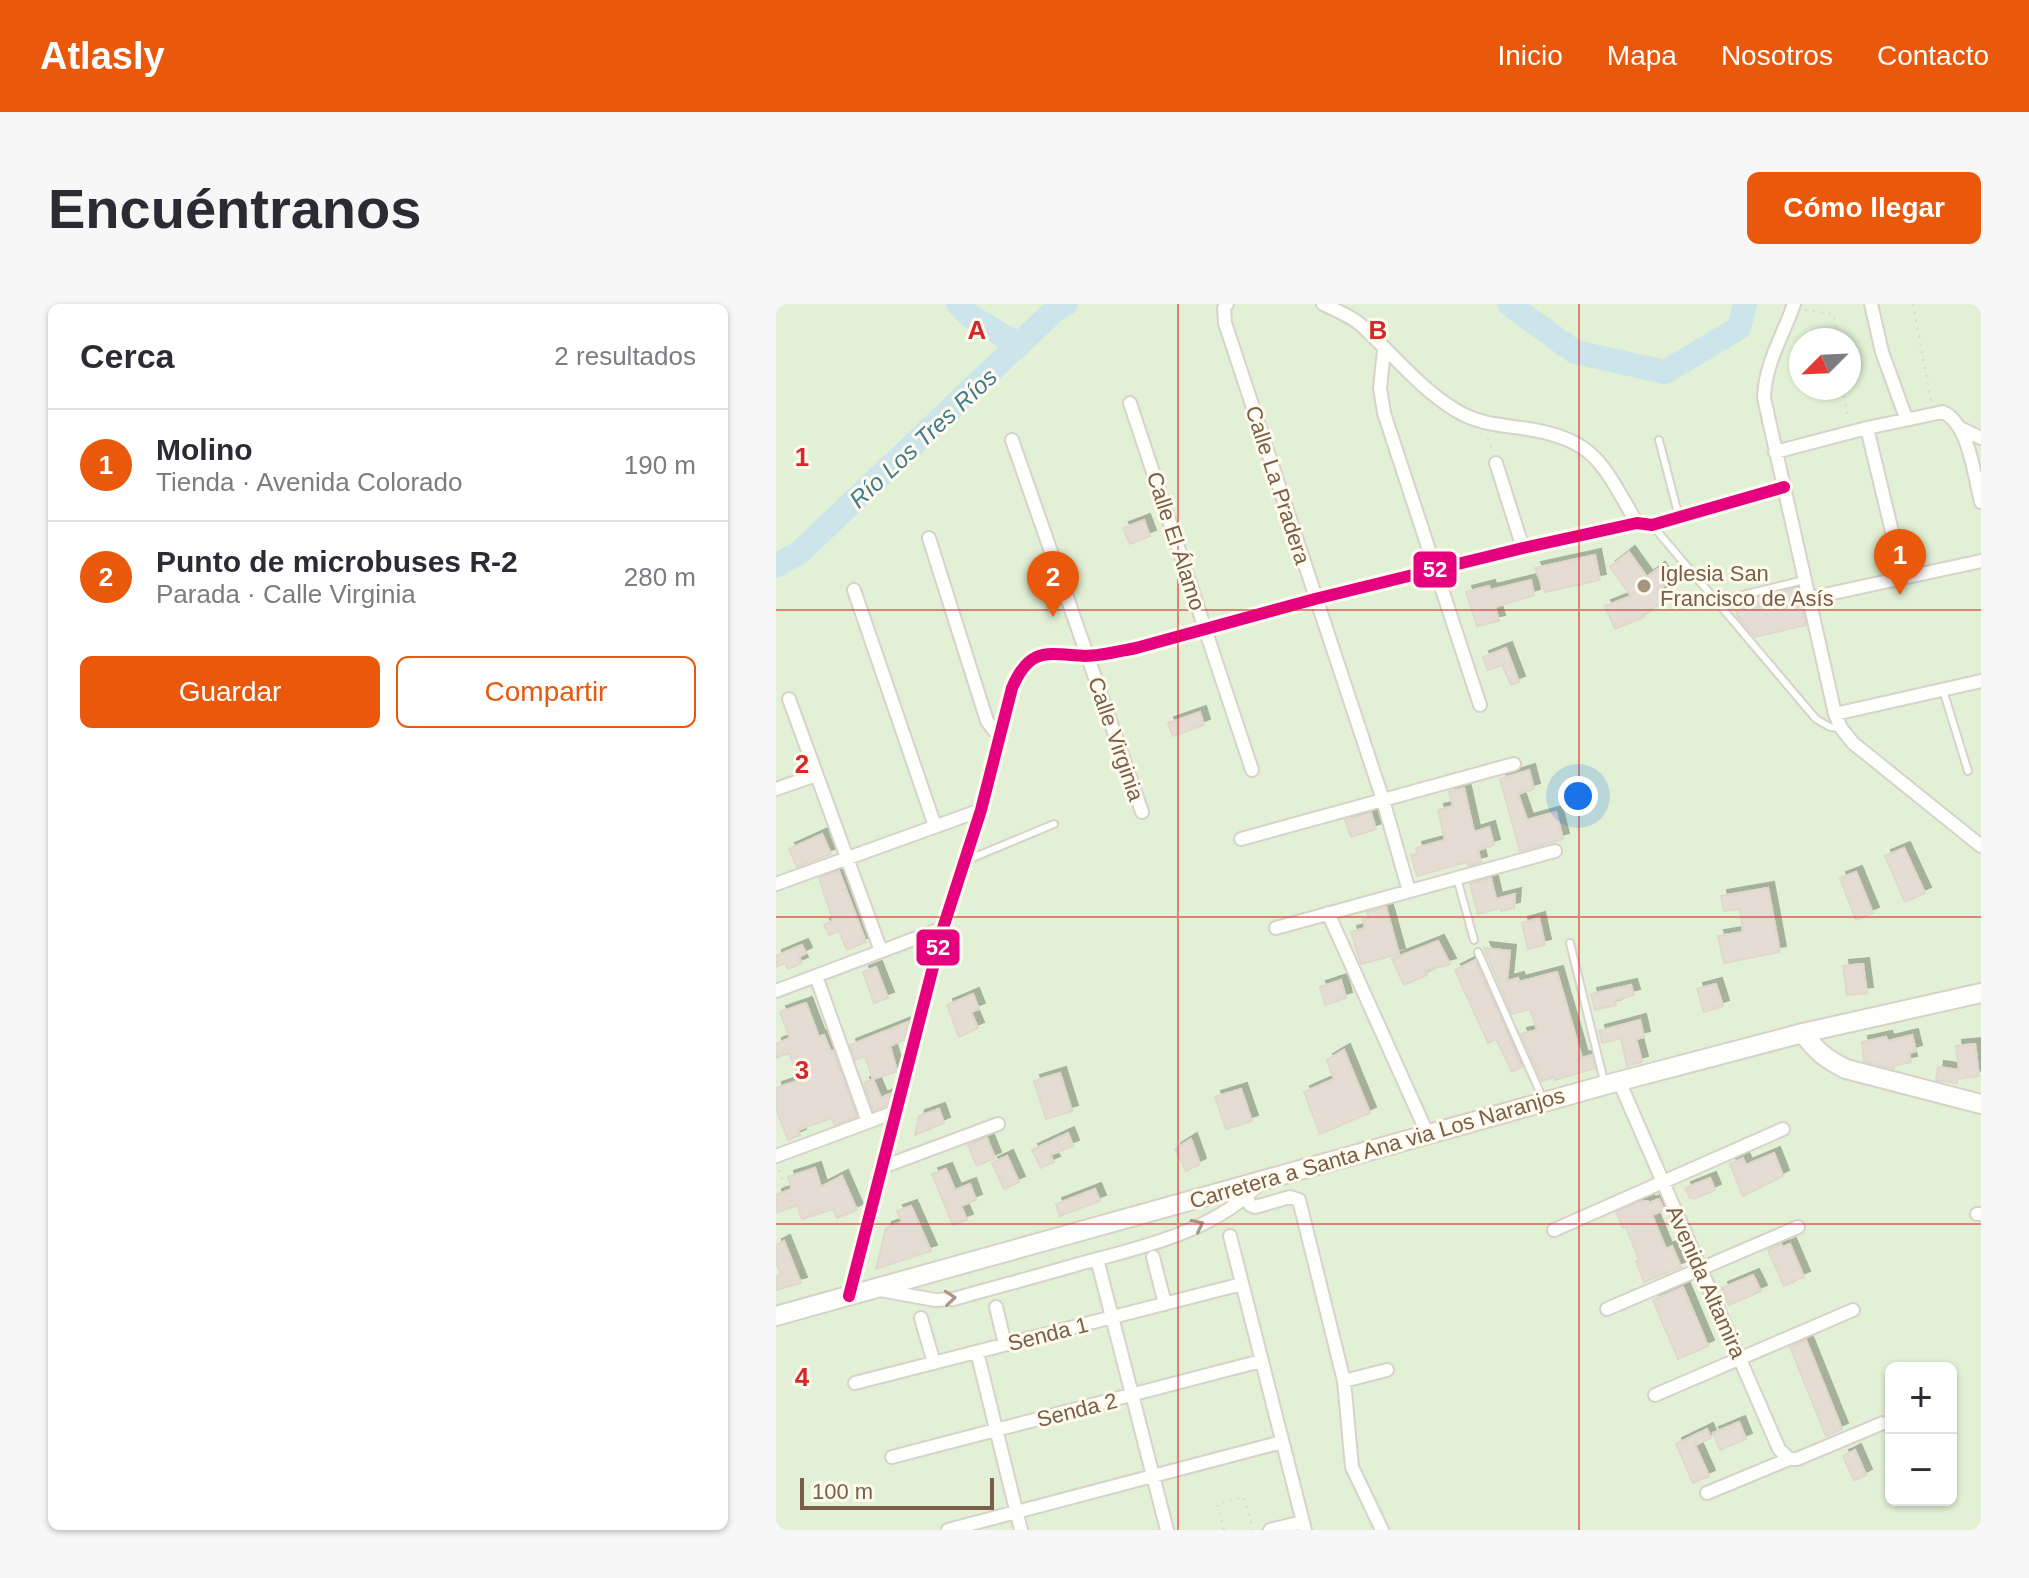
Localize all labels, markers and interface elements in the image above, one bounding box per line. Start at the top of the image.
text: Atlasly [40,35,165,77]
text: Inicio [1497,40,1563,71]
text: Mapa [1607,40,1677,71]
text: Nosotros [1721,40,1833,71]
text: Contacto [1877,40,1989,71]
button: Cómo llegar [1747,172,1981,244]
text: Encuéntranos [48,177,421,240]
text: A [968,315,987,345]
text: B [1369,315,1387,345]
north arrow [1789,328,1861,400]
text: Cerca [80,337,175,375]
text: 2 resultados [554,341,696,371]
water label: Río Los Tres Ríos [844,363,1002,513]
street label: Calle La Pradera [1241,403,1316,568]
text: Molino [156,433,253,466]
text: 1 [795,442,809,472]
text: 1 [99,450,113,480]
text: 190 m [624,450,696,480]
text: Tienda · Avenida Colorado [156,467,462,497]
street label: Calle El Álamo [1142,469,1210,613]
pin: 1 [1874,529,1926,595]
text: Punto de microbuses R-2 [156,545,518,578]
line badge: 52 [1412,550,1458,589]
pin: 2 [1027,551,1079,617]
text: 52 [1423,557,1447,582]
place label: Iglesia San Francisco de Asís [1660,561,1834,611]
text: 2 [99,562,113,592]
text: 280 m [624,562,696,592]
marker: Iglesia San Francisco de Asís [1635,577,1653,595]
text: Parada · Calle Virginia [156,579,416,609]
button: Guardar [80,656,380,728]
button: Compartir [396,656,696,728]
street label: Calle Virginia [1083,674,1149,805]
text: 2 [795,749,809,779]
your location [1558,776,1598,816]
line badge: 52 [915,928,961,967]
text: 52 [926,935,950,960]
text: 3 [795,1055,809,1085]
street label: Carretera a Santa Ana via Los Naranjos [1187,1082,1567,1214]
street label: Avenida Altamira [1661,1202,1751,1363]
one-way arrow [1190,1219,1205,1234]
one-way arrow [943,1290,956,1307]
street label: Senda 1 [1005,1312,1091,1356]
text: 4 [795,1362,810,1392]
map controls [1885,1362,1957,1506]
button: + [1885,1362,1957,1434]
street label: Senda 2 [1034,1388,1120,1432]
button: − [1885,1434,1957,1506]
scale bar [800,1474,994,1510]
text: 100 m [812,1479,873,1504]

